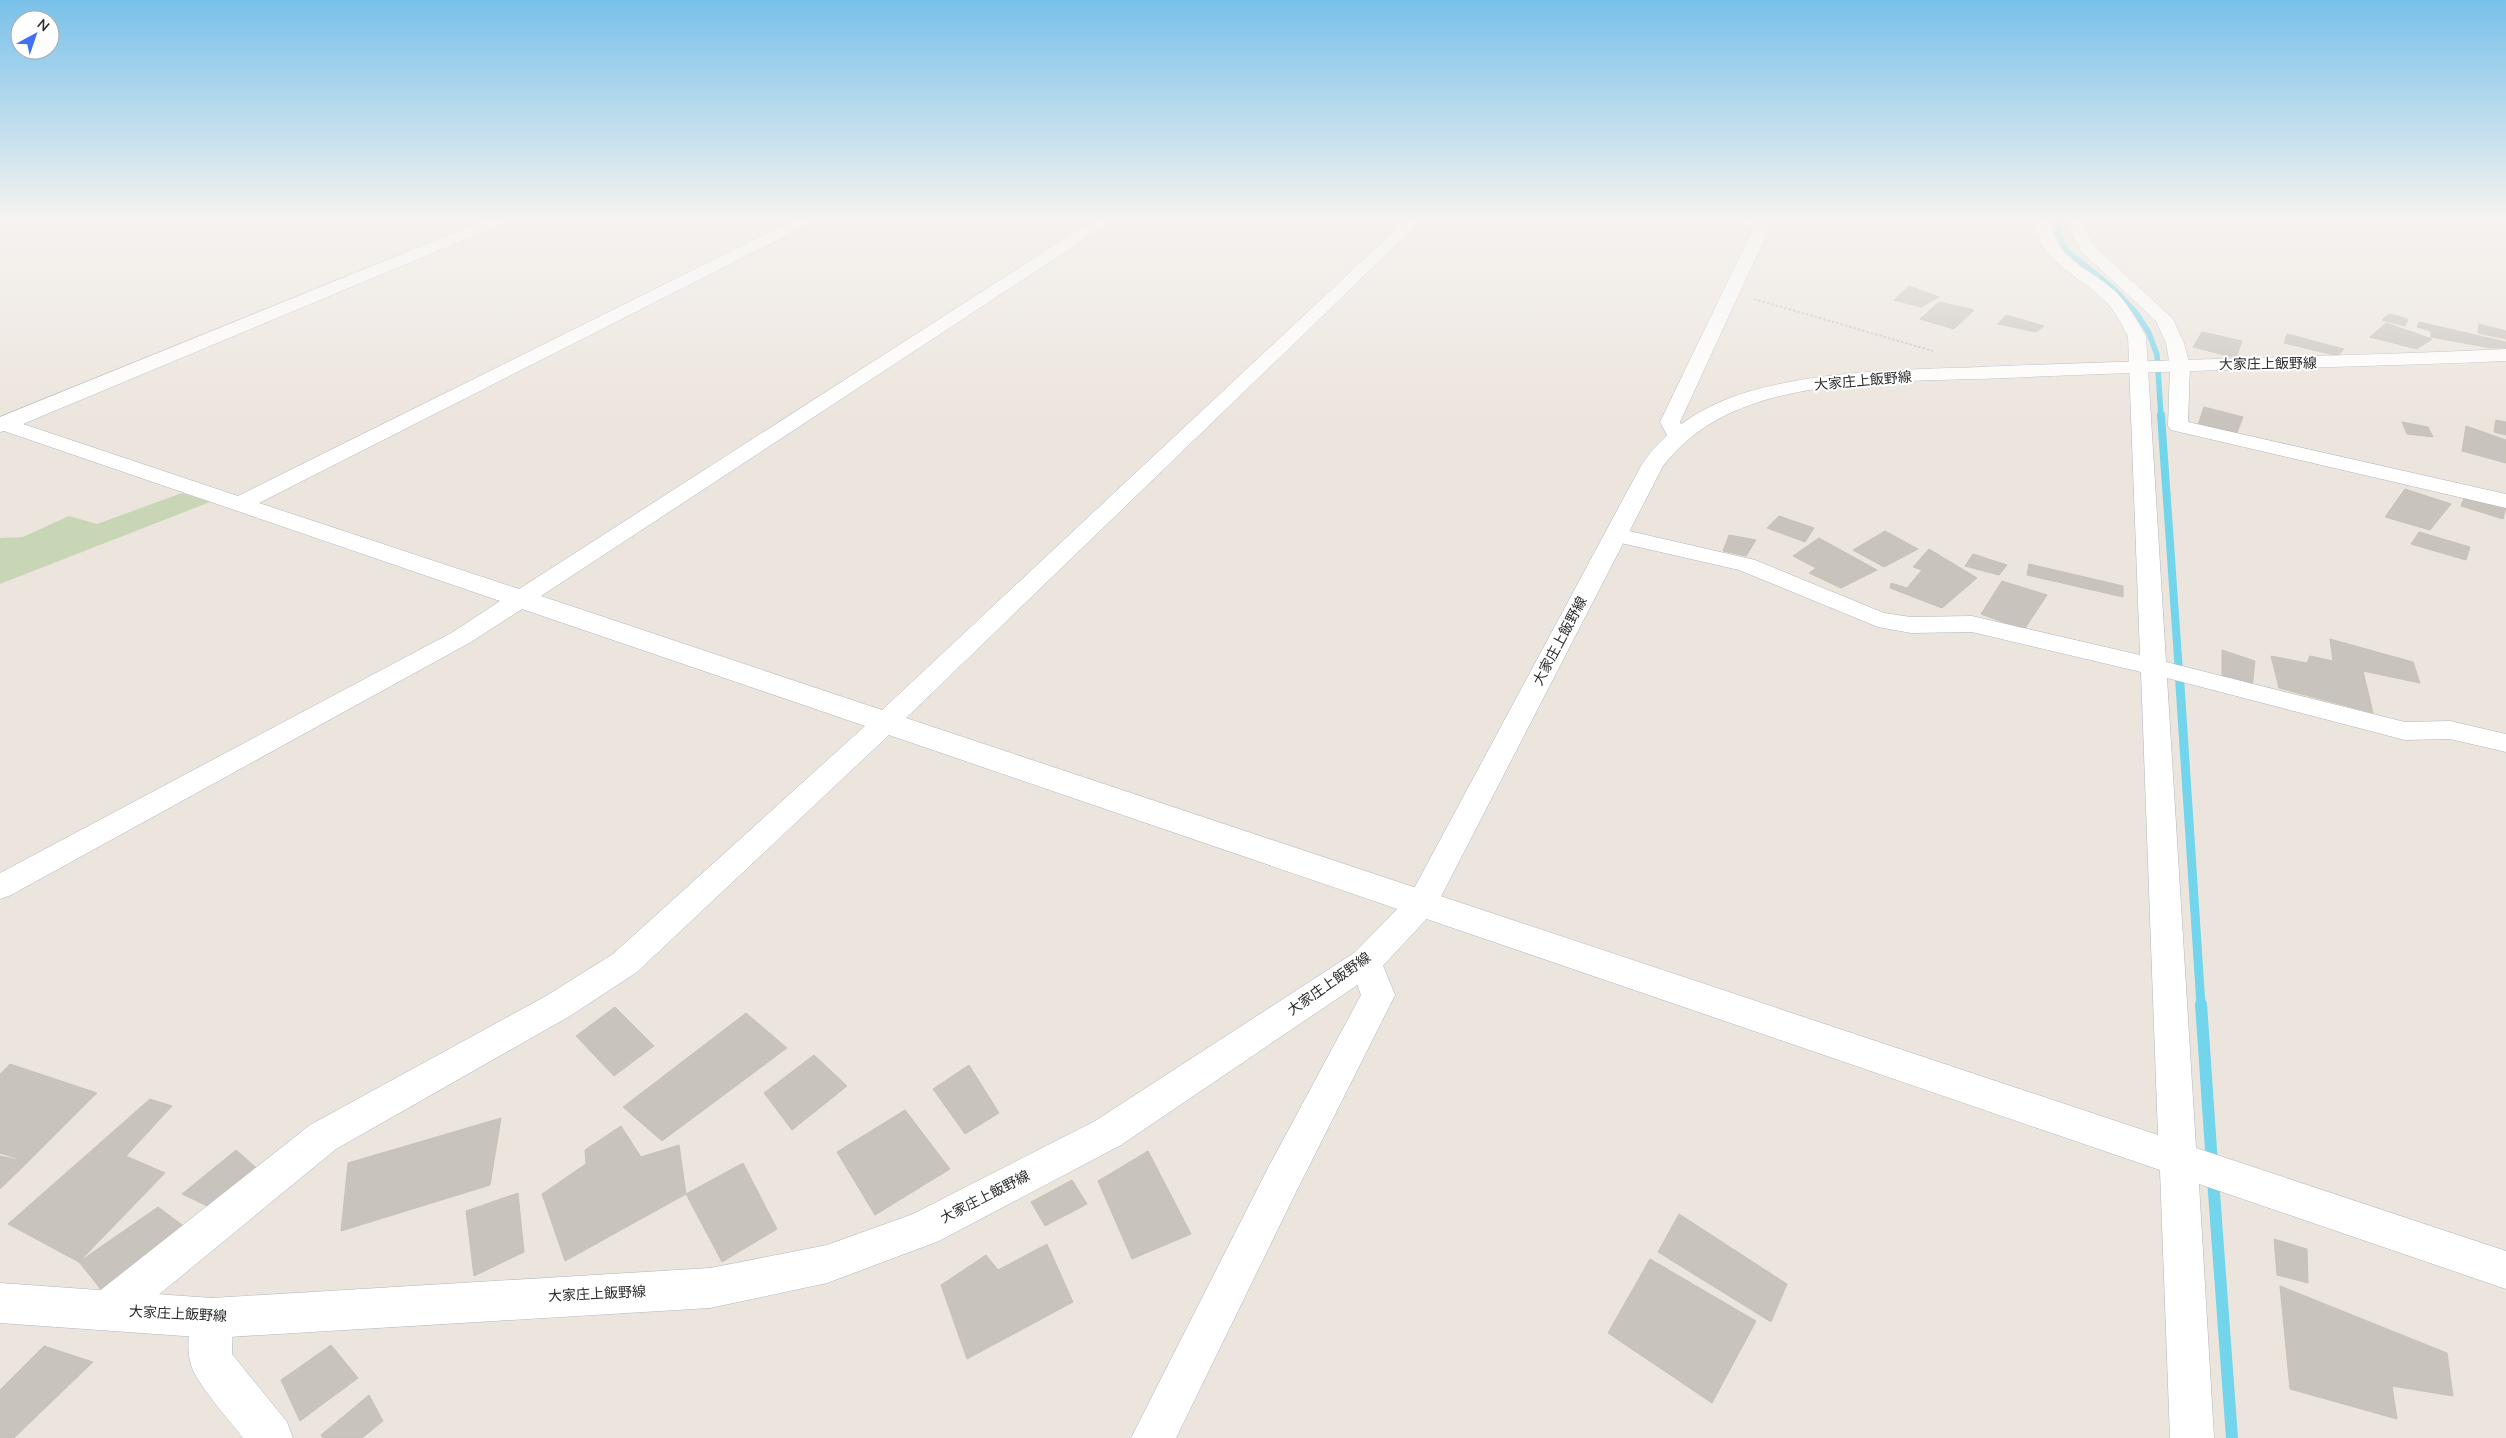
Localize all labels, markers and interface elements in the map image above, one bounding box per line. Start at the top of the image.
north arrow [10,10,60,60]
text: N [33,15,53,36]
street label: 大家庄上飯野線 [2219,354,2317,374]
street label: 大家庄上飯野線 [1813,367,1913,395]
street label: 大家庄上飯野線 [1529,593,1591,689]
street label: 大家庄上飯野線 [1283,948,1375,1020]
street label: 大家庄上飯野線 [937,1166,1033,1228]
street label: 大家庄上飯野線 [548,1282,646,1306]
street label: 大家庄上飯野線 [129,1302,227,1326]

